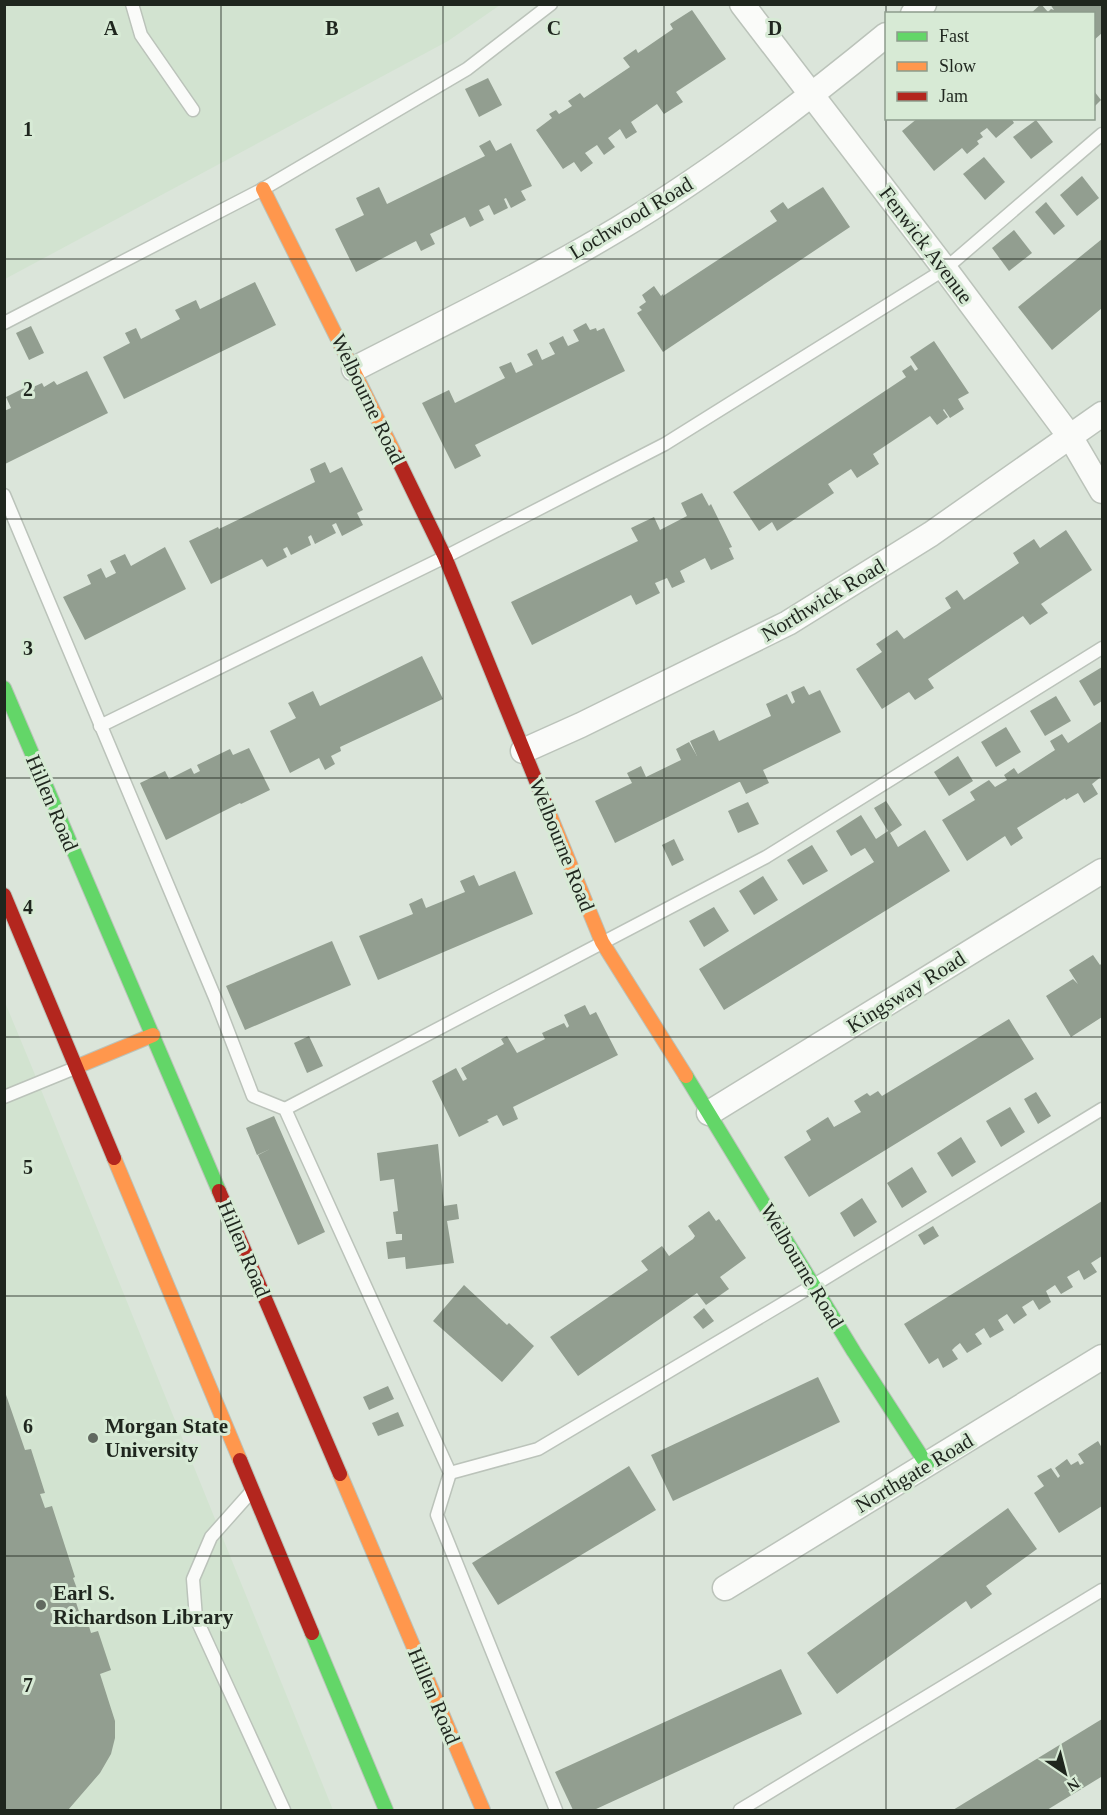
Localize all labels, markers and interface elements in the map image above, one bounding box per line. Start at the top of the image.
legend [885,12,1095,120]
text: A [104,17,119,39]
text: B [325,17,339,39]
text: C [547,17,561,39]
text: D [768,17,782,39]
text: Fast [939,26,969,46]
text: Slow [939,56,976,76]
text: Jam [939,86,968,106]
text: 1 [23,118,33,140]
street label: Lochwood Road [565,172,697,264]
street label: Fenwick Avenue [874,182,978,308]
street label: Welbourne Road [326,330,410,468]
text: 2 [23,378,33,400]
street label: Northwick Road [757,554,889,646]
text: 3 [23,637,33,659]
street label: Hillen Road [21,751,83,855]
street label: Welbourne Road [524,775,600,915]
text: 4 [23,896,33,918]
street label: Kingsway Road [843,946,970,1038]
text: 5 [23,1156,33,1178]
street label: Hillen Road [213,1197,275,1301]
street label: Welbourne Road [755,1199,849,1333]
place label: Morgan State University [105,1414,228,1462]
text: 6 [23,1415,33,1437]
street label: Northgate Road [851,1428,978,1518]
marker: Morgan State University [86,1431,100,1445]
place label: Earl S. Richardson Library [53,1581,234,1629]
marker: Earl S. Richardson Library [34,1598,48,1612]
street label: Hillen Road [403,1644,465,1748]
text: 7 [23,1674,33,1696]
north arrow [1035,1743,1095,1803]
text: N [1063,1775,1083,1795]

